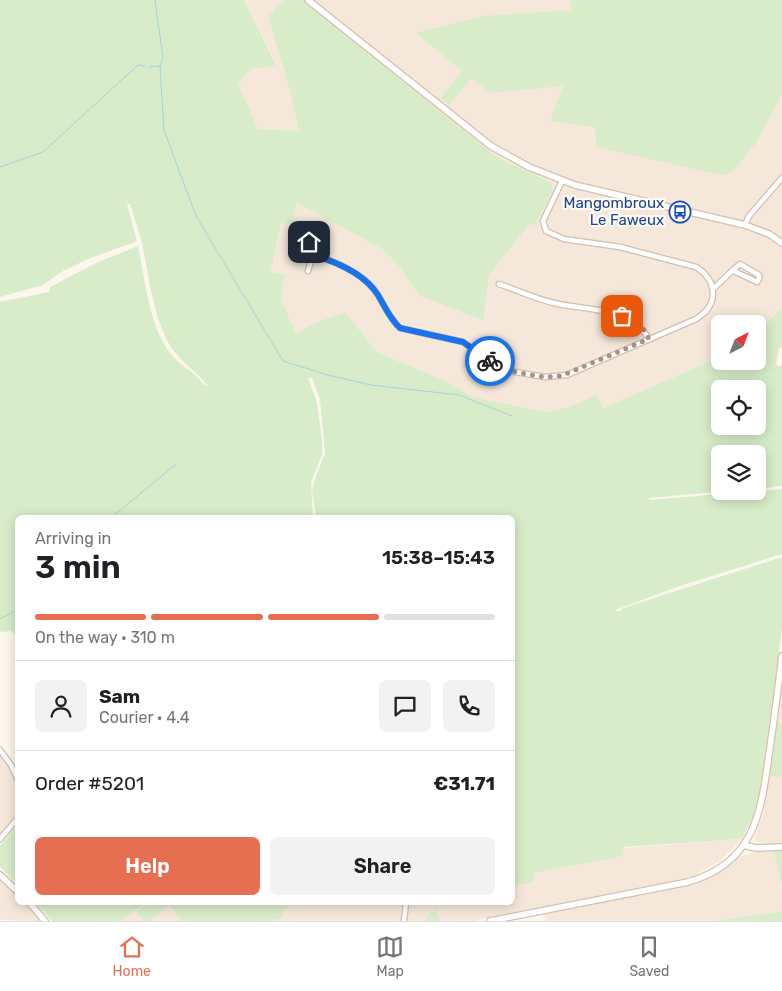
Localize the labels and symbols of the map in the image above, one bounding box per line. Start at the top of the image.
place label: Mangombroux Le Faweux [564,194,664,229]
bus stop icon: Mangombroux Le Faweux [668,200,692,224]
pin [288,221,330,263]
pin [601,295,643,337]
north arrow [711,315,766,370]
courier [465,336,515,386]

